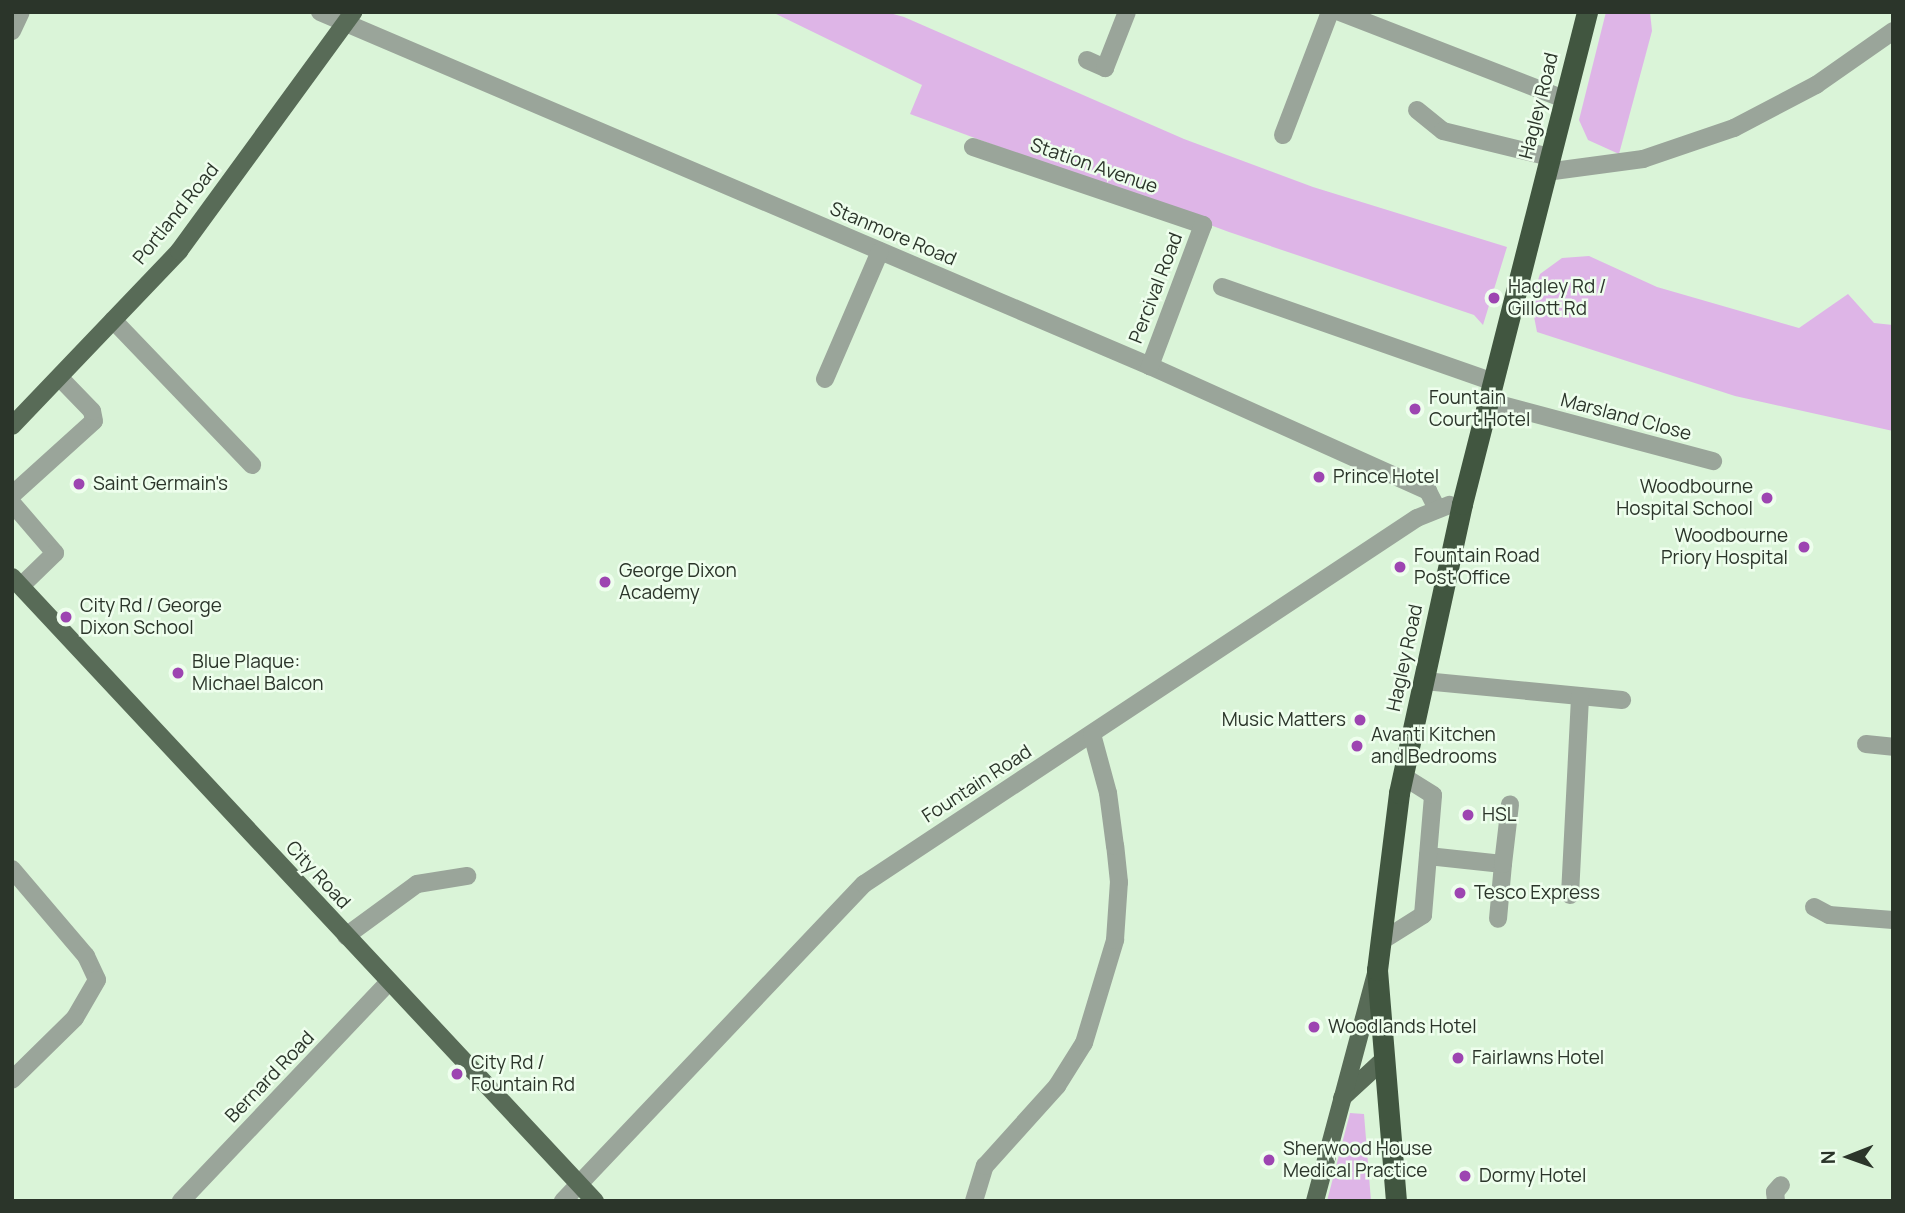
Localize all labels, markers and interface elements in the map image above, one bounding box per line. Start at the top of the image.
street label: Hagley Road [1515,50,1563,162]
street label: Station Avenue [1027,134,1161,198]
street label: Portland Road [128,159,224,269]
street label: Stanmore Road [826,197,960,271]
street label: Percival Road [1124,229,1188,347]
place label: Hagley Rd / Gillott Rd [1508,276,1606,320]
marker: Hagley Rd / Gillott Rd [1486,290,1502,306]
place label: Fountain Court Hotel [1429,387,1530,431]
street label: Marsland Close [1558,389,1694,445]
marker: Fountain Court Hotel [1407,401,1423,417]
place label: Prince Hotel [1333,466,1439,488]
marker: Prince Hotel [1311,469,1327,485]
place label: Saint Germain's [93,473,228,495]
marker: Saint Germain's [71,476,87,492]
place label: Woodbourne Hospital School [1616,476,1753,520]
marker: Woodbourne Hospital School [1759,490,1775,506]
place label: Woodbourne Priory Hospital [1661,525,1788,569]
marker: Woodbourne Priory Hospital [1794,537,1814,557]
place label: Fountain Road Post Office [1414,545,1540,589]
marker: Fountain Road Post Office [1392,559,1408,575]
place label: George Dixon Academy [619,560,737,604]
marker: George Dixon Academy [597,574,613,590]
place label: City Rd / George Dixon School [80,595,222,639]
street label: Hagley Road [1383,602,1427,714]
marker: City Rd / George Dixon School [58,609,74,625]
place label: Blue Plaque: Michael Balcon [192,651,323,695]
marker: Blue Plaque: Michael Balcon [170,665,186,681]
place label: Music Matters [1222,709,1346,731]
marker: Music Matters [1352,712,1368,728]
place label: Avanti Kitchen and Bedrooms [1371,724,1497,768]
marker: Avanti Kitchen and Bedrooms [1349,738,1365,754]
street label: Fountain Road [918,740,1036,828]
place label: HSL [1482,804,1516,826]
marker: HSL [1460,807,1476,823]
street label: City Road [281,836,355,914]
place label: Tesco Express [1474,882,1600,904]
marker: Tesco Express [1452,885,1468,901]
place label: Woodlands Hotel [1328,1016,1477,1038]
marker: Woodlands Hotel [1306,1019,1322,1035]
street label: Bernard Road [221,1027,319,1127]
place label: Fairlawns Hotel [1472,1047,1604,1069]
marker: Fairlawns Hotel [1450,1050,1466,1066]
place label: City Rd / Fountain Rd [471,1052,575,1096]
marker: City Rd / Fountain Rd [449,1066,465,1082]
north arrow [1814,1122,1884,1192]
place label: Sherwood House Medical Practice [1283,1138,1432,1182]
text: N [1815,1150,1841,1164]
marker: Sherwood House Medical Practice [1261,1152,1277,1168]
place label: Dormy Hotel [1479,1165,1586,1187]
marker: Dormy Hotel [1457,1168,1473,1184]

